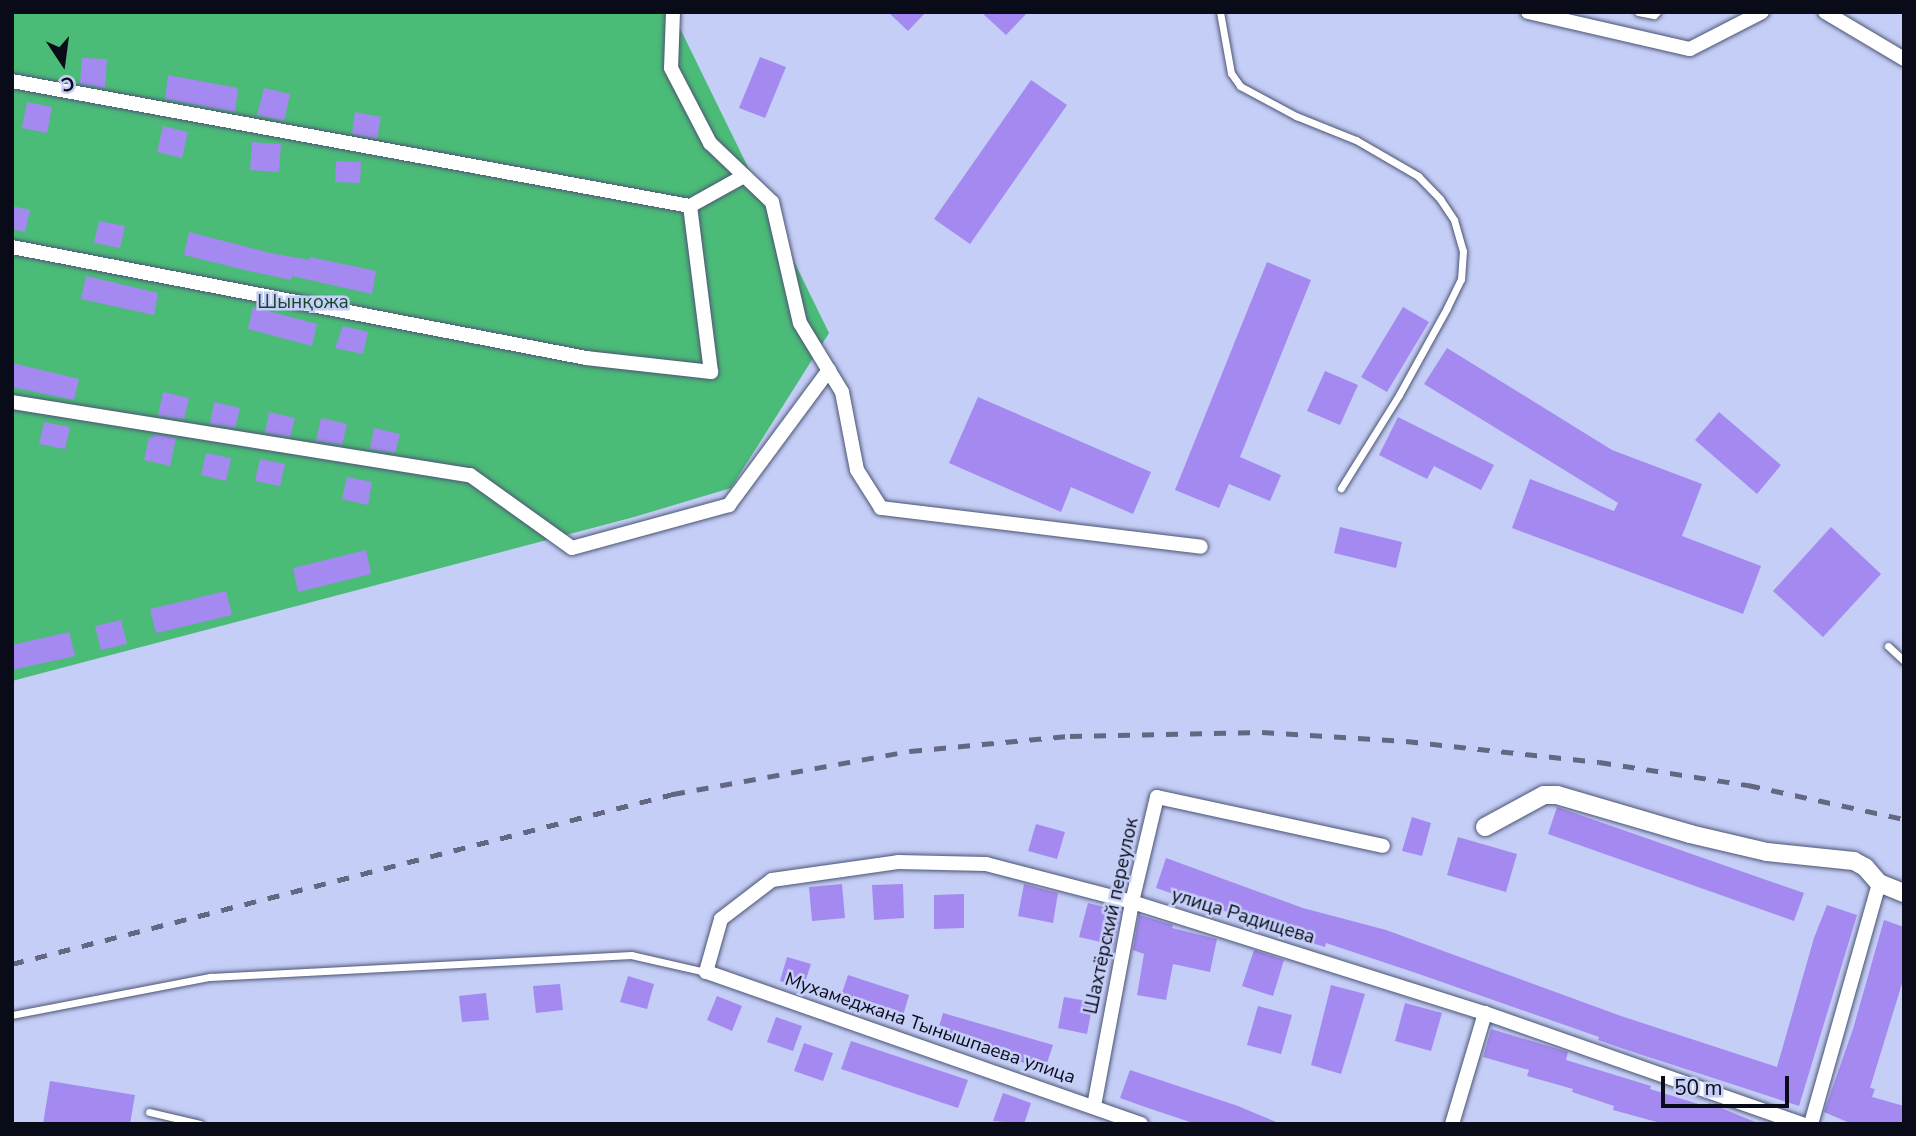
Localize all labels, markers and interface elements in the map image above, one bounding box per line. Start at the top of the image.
north arrow [28,28,98,98]
text: С [59,69,77,98]
park label: Шынқожа [257,292,349,314]
street label: Шахтёрский переулок [1080,816,1144,1016]
street label: улица Радищева [1168,884,1318,950]
street label: Мухамеджана Тынышпаева улица [782,968,1078,1090]
scale bar [1664,1062,1792,1106]
text: 50 m [1674,1074,1723,1102]

